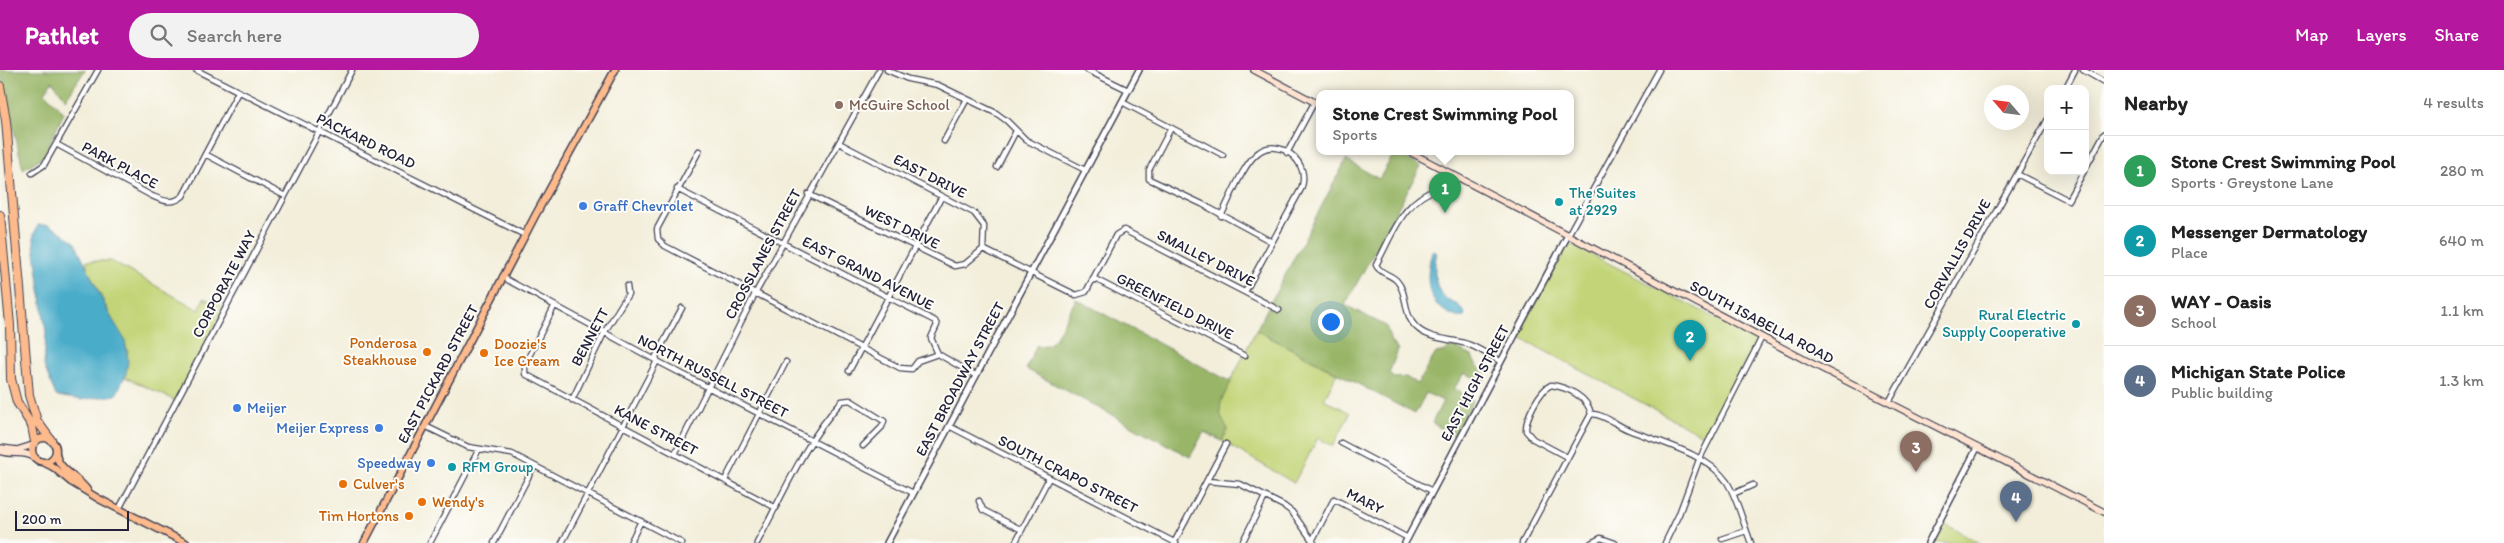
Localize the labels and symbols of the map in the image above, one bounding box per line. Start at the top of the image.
north arrow [1984,85,2029,130]
place label: McGuire School [849,96,950,114]
marker: McGuire School [833,99,845,111]
street label: PACKARD ROAD [313,109,419,173]
street label: PARK PLACE [79,137,161,193]
street label: EAST DRIVE [890,150,970,202]
pin: 1 [1429,172,1461,213]
place label: The Suites at 2929 [1569,184,1636,219]
street label: CROSSLANES STREET [721,185,805,322]
marker: The Suites at 2929 [1553,196,1565,208]
street label: CORVALLIS DRIVE [1919,196,1995,312]
place label: Graff Chevrolet [593,197,694,215]
marker: Graff Chevrolet [577,200,589,212]
street label: WEST DRIVE [861,201,943,253]
street label: SMALLEY DRIVE [1154,226,1258,290]
street label: CORPORATE WAY [188,227,260,341]
street label: EAST GRAND AVENUE [799,232,937,314]
street label: GREENFIELD DRIVE [1113,269,1237,343]
street label: SOUTH ISABELLA ROAD [1687,276,1837,368]
street label: EAST BROADWAY STREET [912,298,1009,459]
street label: EAST PICKARD STREET [394,301,483,447]
street label: BENNETT [567,304,613,369]
place label: Rural Electric Supply Cooperative [1942,306,2066,341]
your location [1318,309,1344,335]
marker: Rural Electric Supply Cooperative [2070,318,2082,330]
pin: 2 [1674,320,1706,361]
street label: EAST HIGH STREET [1437,321,1514,444]
street label: NORTH RUSSELL STREET [635,330,792,422]
place label: Ponderosa Steakhouse [343,334,417,369]
place label: Doozie's Ice Cream [494,335,560,370]
marker: Ponderosa Steakhouse [421,346,433,358]
marker: Doozie's Ice Cream [478,347,490,359]
place label: Meijer [247,399,287,417]
street label: KANE STREET [611,400,701,460]
marker: Meijer [231,402,243,414]
place label: Meijer Express [276,419,369,437]
marker: Meijer Express [373,422,385,434]
street label: SOUTH CRAPO STREET [995,431,1141,517]
pin: 3 [1900,431,1932,472]
place label: Speedway [357,454,421,472]
marker: Speedway [425,457,437,469]
place label: RFM Group [462,458,533,476]
marker: RFM Group [446,461,458,473]
place label: Culver's [353,475,405,493]
marker: Culver's [337,478,349,490]
pin: 4 [2000,481,2032,522]
street label: MARY [1343,484,1387,518]
place label: Wendy's [432,493,485,511]
marker: Wendy's [416,496,428,508]
place label: Tim Hortons [319,507,399,525]
scale bar [15,508,129,531]
marker: Tim Hortons [403,510,415,522]

